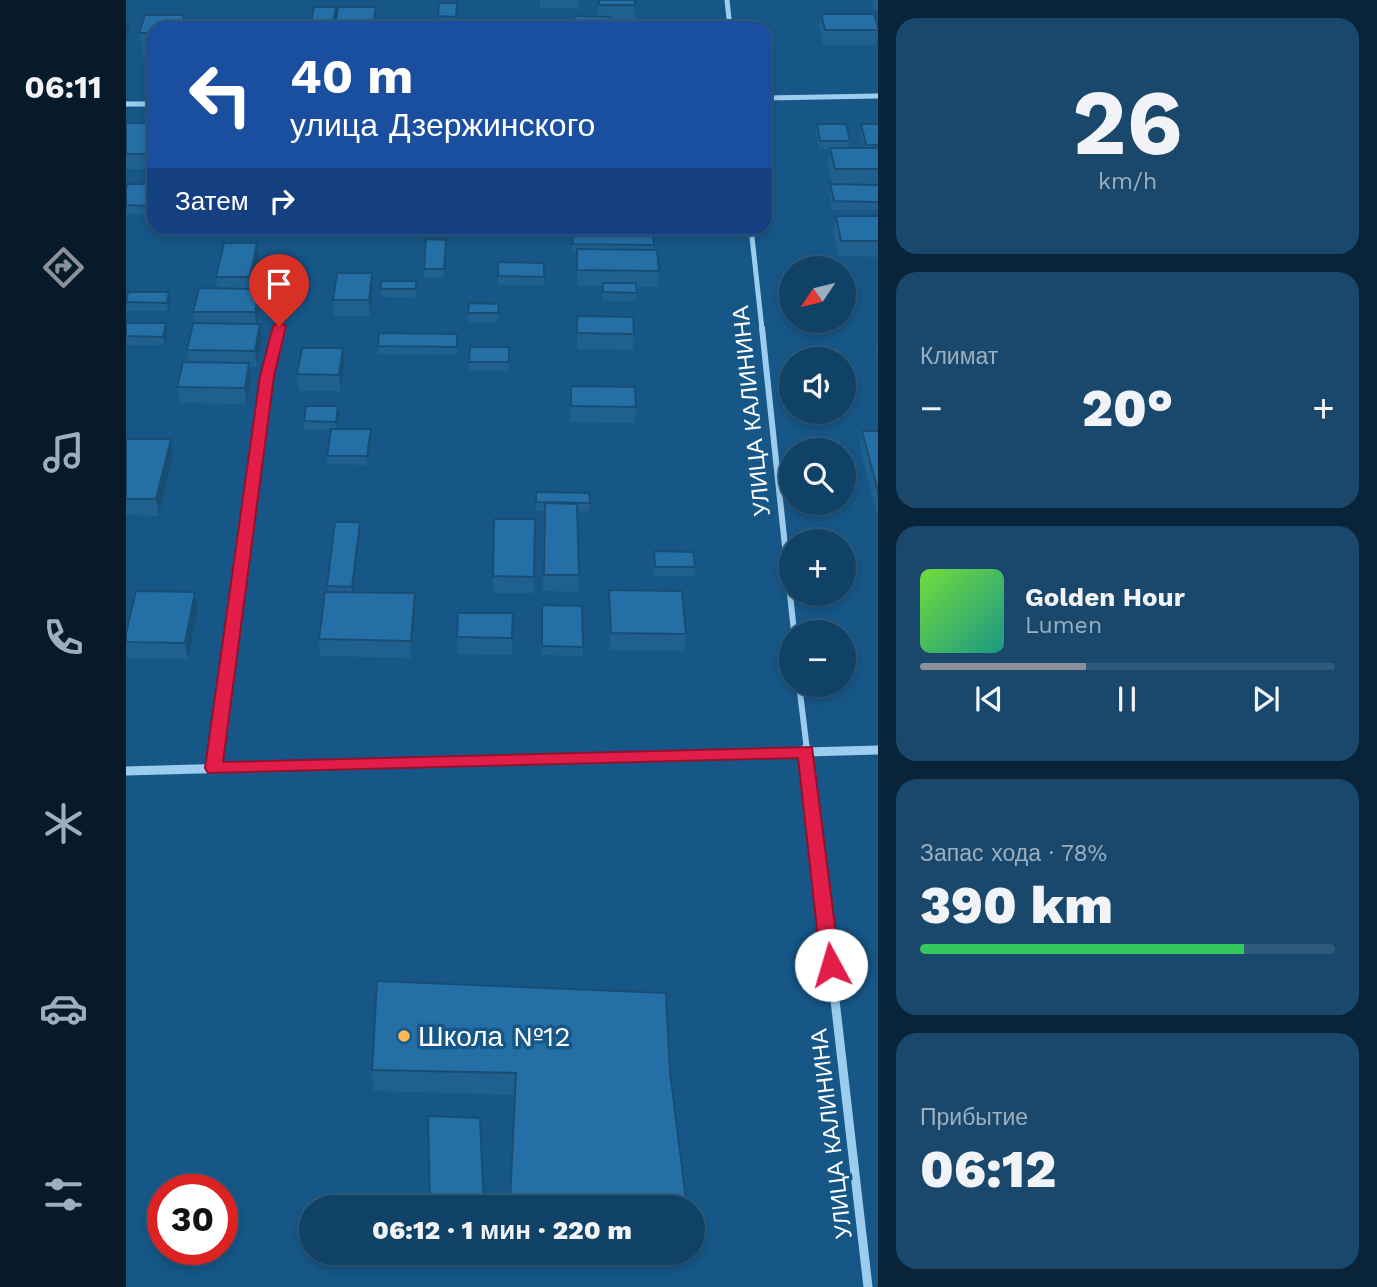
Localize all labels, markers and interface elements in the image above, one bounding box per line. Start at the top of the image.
text: 40 m [290,47,413,105]
icon: left [175,49,266,140]
text: 06:11 [24,68,102,106]
text: 26 [1072,69,1183,176]
text: улица Дзержинского [290,106,595,144]
text: km/h [1098,168,1157,195]
icon: right [263,182,301,220]
text: Затем [175,186,249,216]
icon: directions [39,243,88,292]
pin [249,254,309,326]
north arrow [779,256,856,332]
map controls [779,256,856,697]
icon: arrive [260,265,298,303]
street label: УЛИЦА КАЛИНИНА [727,304,776,518]
text: Климат [920,343,998,370]
button: sound [779,347,856,424]
text: 20° [1082,378,1173,439]
text: − [920,386,943,430]
text: + [1312,386,1335,430]
icon: music [39,428,88,477]
button: search [779,438,856,515]
button: + [779,529,856,606]
text: Golden Hour [1025,582,1185,612]
text: Lumen [1025,612,1102,639]
icon: phone [39,613,88,662]
button: − [779,620,856,697]
icon: previous [970,680,1008,718]
icon: pause [1108,680,1146,718]
icon: next [1247,680,1285,718]
icon: climate [39,799,88,848]
text: Запас хода · 78% [920,840,1107,867]
text: 390 km [920,875,1113,936]
position arrow [794,928,868,1002]
icon: car [39,984,88,1033]
place label: Школа №12 [418,1020,571,1053]
street label: УЛИЦА КАЛИНИНА [805,1027,858,1241]
marker: Школа №12 [396,1028,412,1044]
text: Прибытие [920,1104,1028,1131]
text: 06:12 [920,1139,1056,1200]
icon: filters [39,1170,88,1219]
speed limit sign: 30 [147,1174,238,1265]
text: 06:12 · 1 мин · 220 m [372,1215,632,1245]

